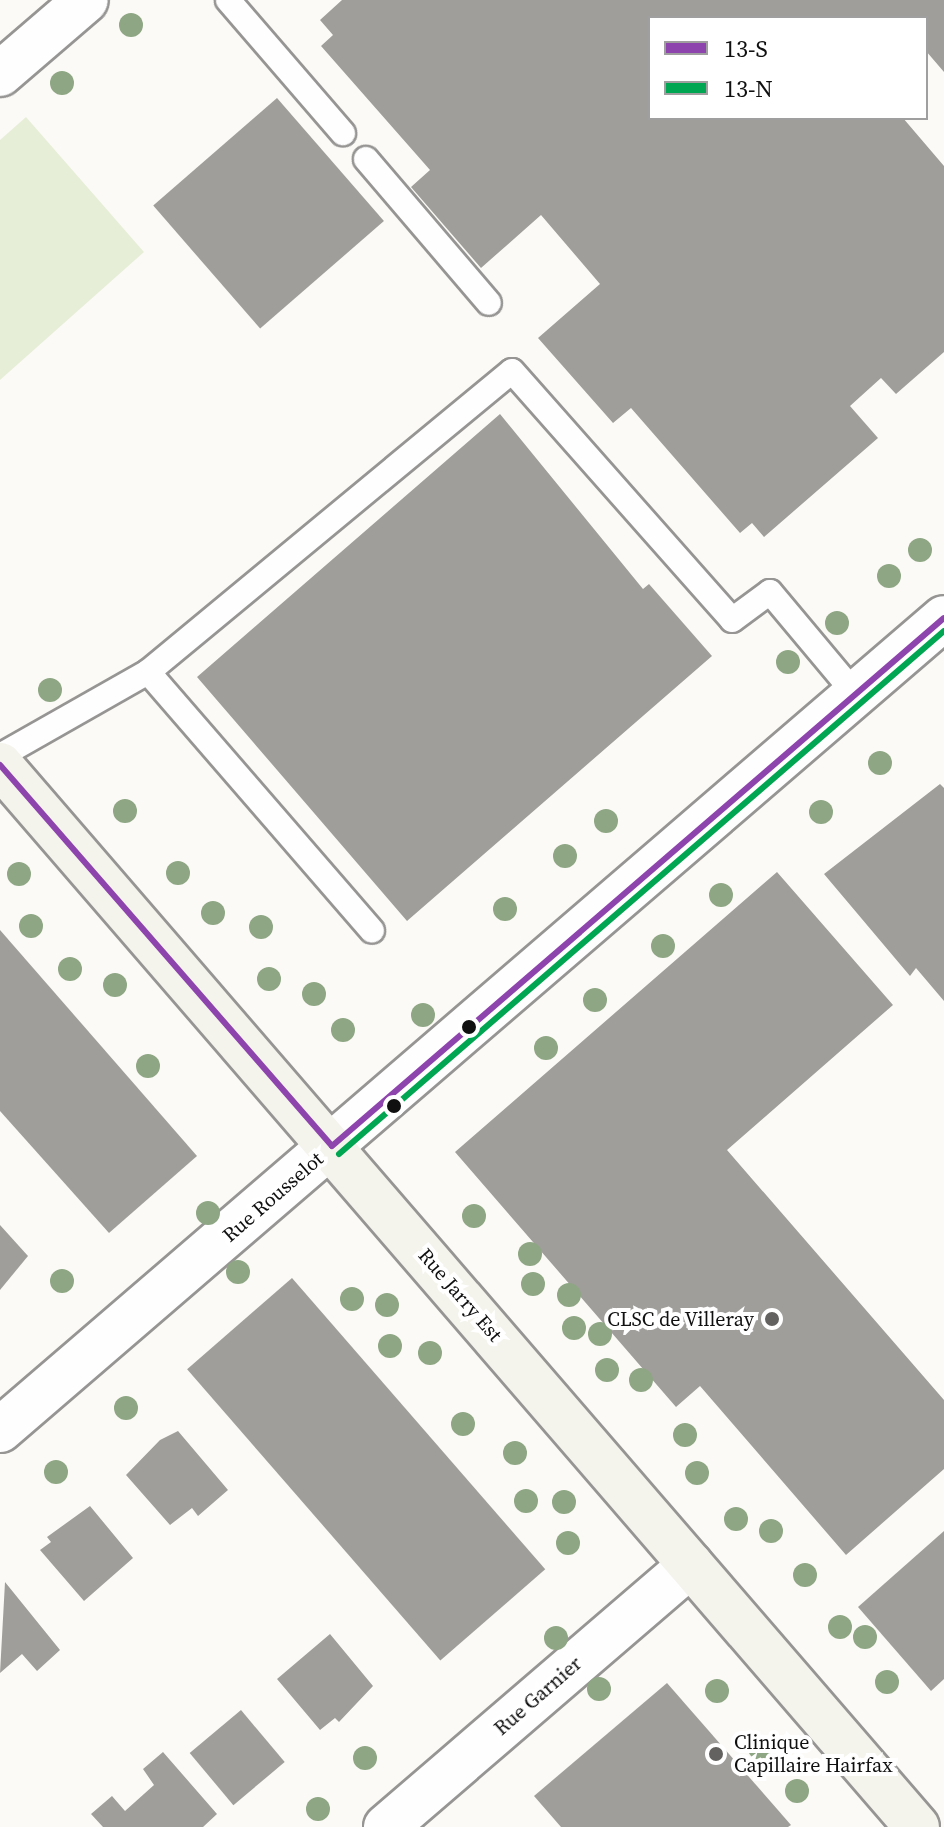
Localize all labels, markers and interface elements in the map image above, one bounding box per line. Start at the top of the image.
legend [648,16,928,120]
text: 13-S [724,32,768,65]
text: 13-N [724,72,773,105]
unlabelled marker [461,1019,477,1035]
unlabelled marker [386,1098,402,1114]
street label: Rue Rousselot [218,1147,328,1247]
street label: Rue Jarry Est [413,1244,507,1346]
place label: CLSC de Villeray [607,1307,754,1331]
marker: CLSC de Villeray [761,1308,783,1330]
street label: Rue Garnier [489,1652,587,1740]
place label: Clinique Capillaire Hairfax [734,1730,893,1777]
marker: Clinique Capillaire Hairfax [705,1743,727,1765]

